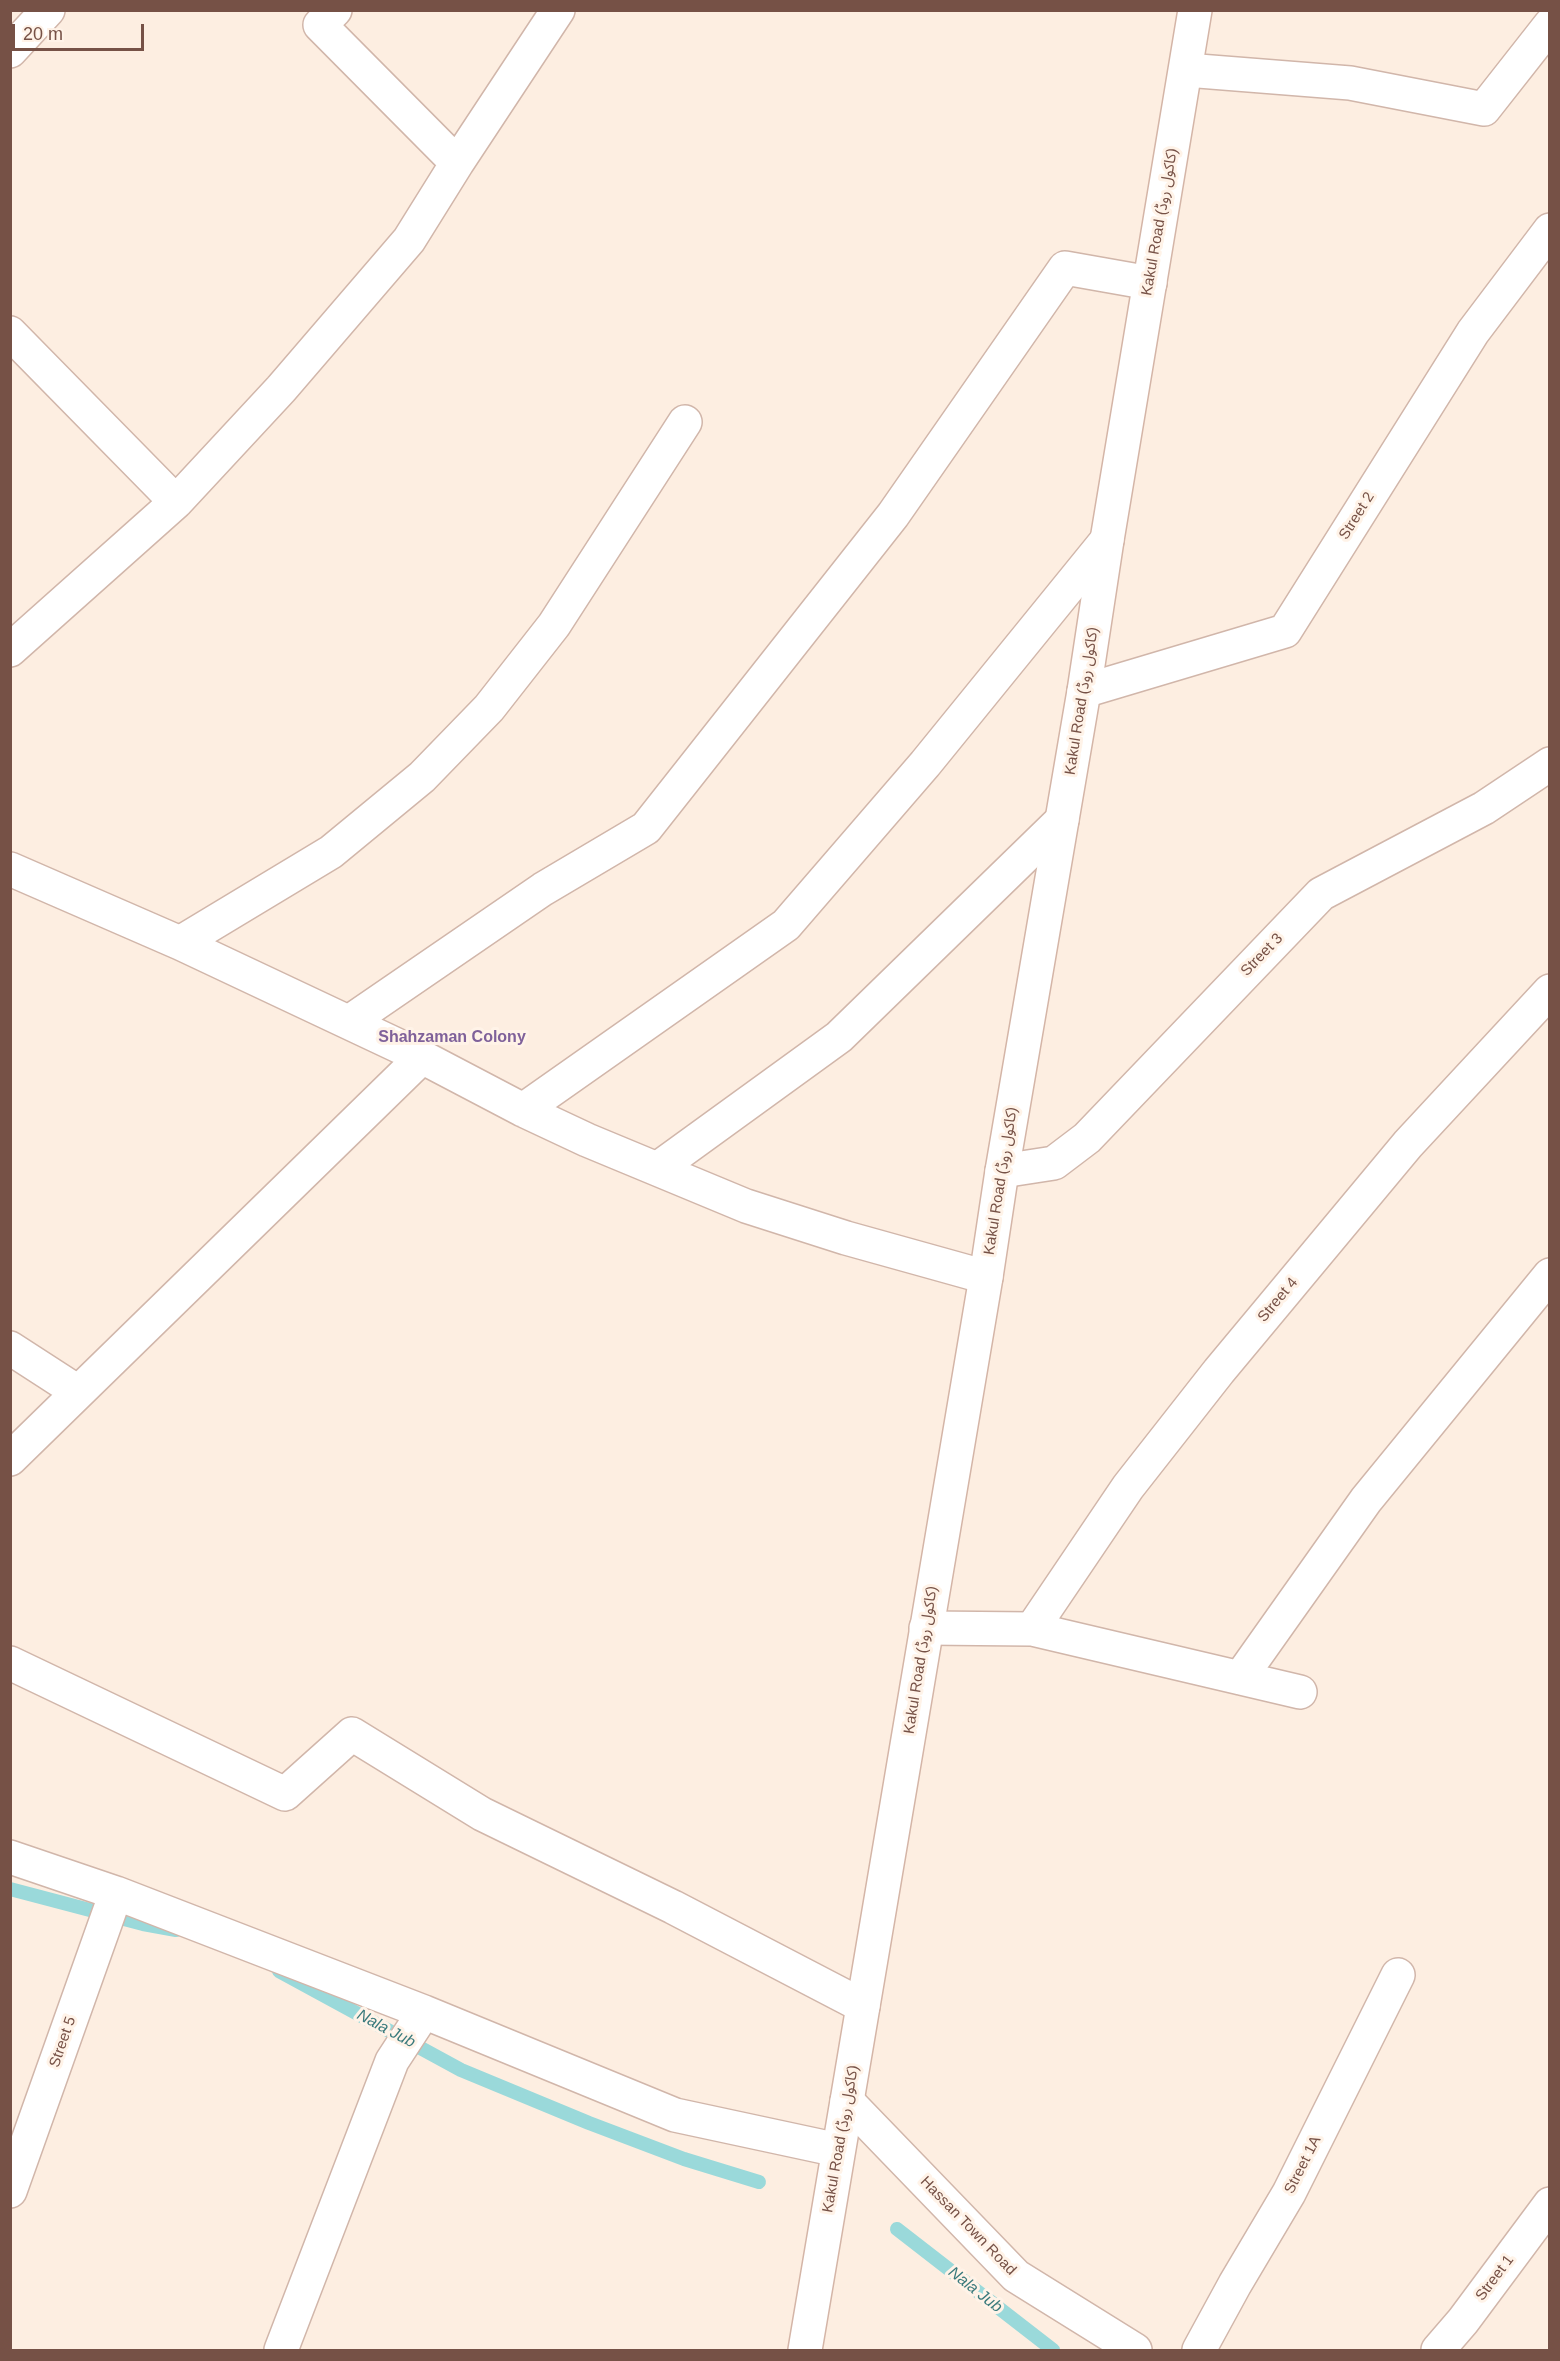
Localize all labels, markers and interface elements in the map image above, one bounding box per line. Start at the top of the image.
scale bar [15,12,147,50]
text: 20 m [23,24,63,44]
street label: Kakul Road (کاکول روڈ) [1138,147,1182,297]
street label: Street 2 [1335,489,1379,543]
street label: Kakul Road (کاکول روڈ) [1061,626,1103,776]
street label: Street 3 [1237,930,1287,980]
district label: Shahzaman Colony [378,1028,526,1048]
street label: Kakul Road (کاکول روڈ) [980,1106,1022,1256]
street label: Street 4 [1254,1274,1302,1326]
street label: Kakul Road (کاکول روڈ) [900,1585,942,1735]
water label: Nala Jub [354,2006,418,2052]
street label: Street 5 [46,2014,80,2070]
street label: Kakul Road (کاکول روڈ) [819,2064,863,2214]
street label: Street 1A [1281,2133,1325,2197]
street label: Hassan Town Road [916,2173,1020,2279]
street label: Street 1 [1472,2252,1518,2304]
water label: Nala Jub [944,2263,1006,2317]

